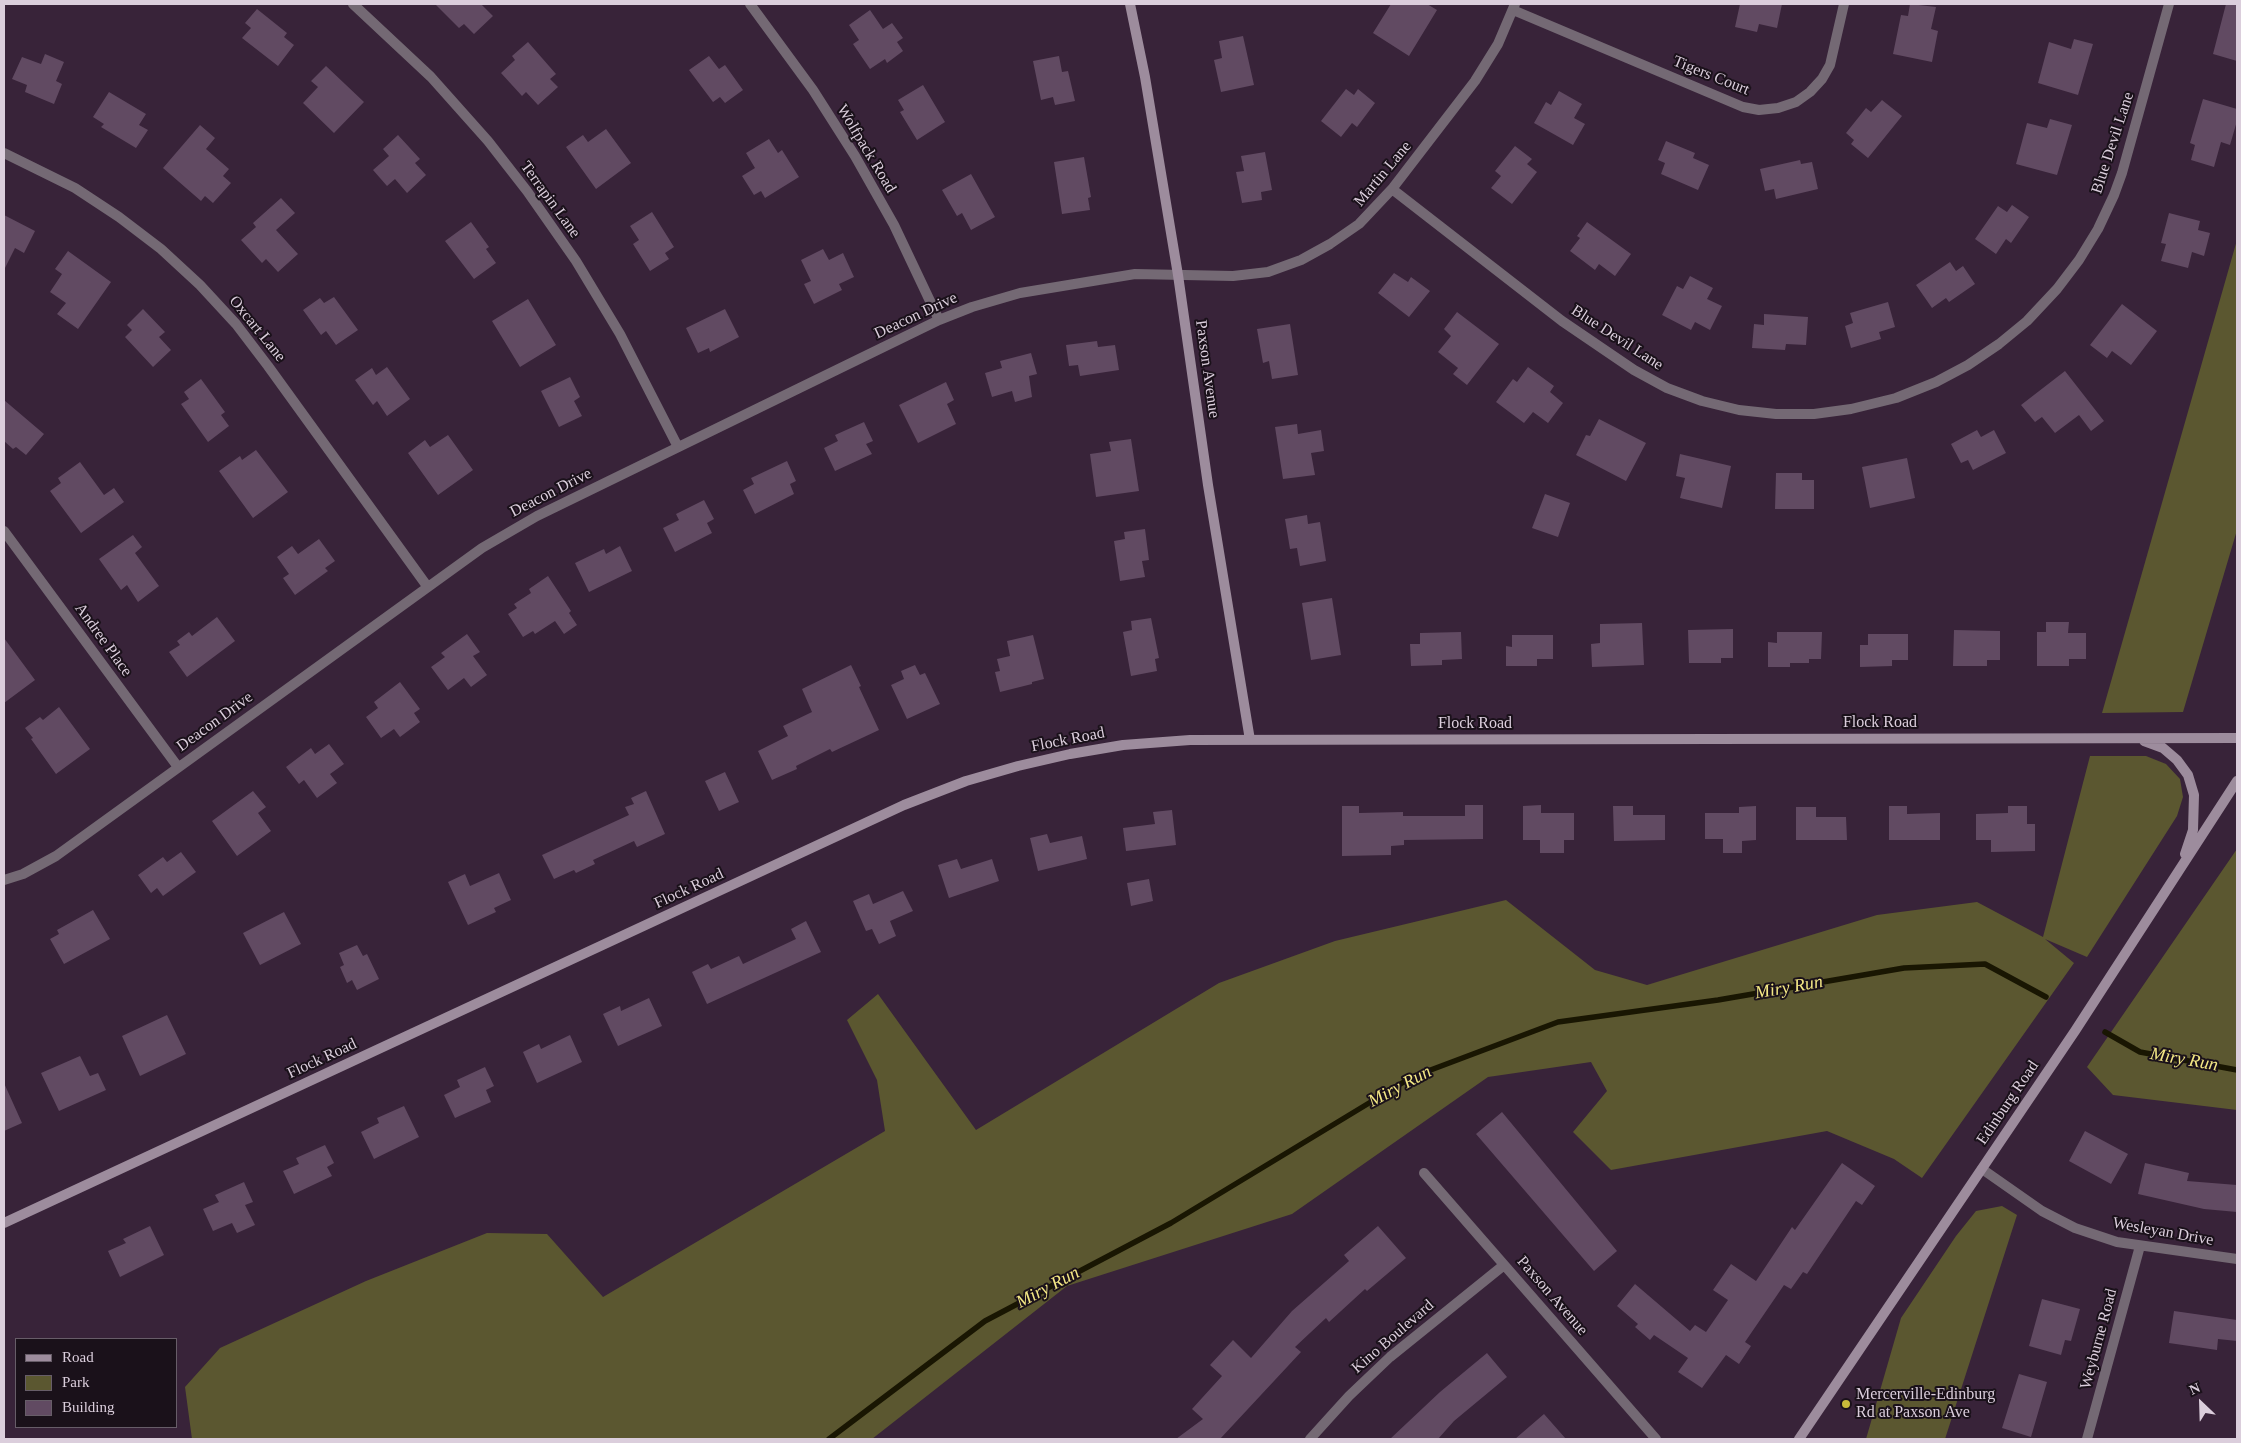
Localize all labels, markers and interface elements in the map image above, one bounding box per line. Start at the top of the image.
street label: Tigers Court [1670,52,1752,100]
street label: Blue Devil Lane [2088,90,2138,196]
street label: Wolfpack Road [832,101,900,197]
street label: Martin Lane [1350,137,1416,211]
street label: Terrapin Lane [516,158,584,242]
street label: Deacon Drive [871,288,961,344]
street label: Oxcart Lane [225,292,289,366]
street label: Blue Devil Lane [1567,301,1667,375]
street label: Paxson Avenue [1191,319,1223,419]
street label: Deacon Drive [507,464,595,522]
street label: Andree Place [70,600,136,680]
street label: Deacon Drive [173,688,257,756]
street label: Flock Road [1843,713,1917,733]
street label: Flock Road [1438,714,1512,734]
street label: Flock Road [1030,723,1106,757]
street label: Flock Road [651,865,727,913]
water label: Miry Run [1753,971,1825,1005]
street label: Flock Road [284,1035,360,1083]
water label: Miry Run [2148,1043,2220,1077]
street label: Edinburg Road [1973,1057,2043,1149]
water label: Miry Run [1365,1061,1435,1113]
street label: Wesleyan Drive [2111,1214,2215,1250]
street label: Paxson Avenue [1512,1252,1592,1340]
water label: Miry Run [1013,1262,1083,1314]
street label: Weyburne Road [2076,1287,2122,1391]
street label: Kino Boulevard [1348,1296,1438,1378]
legend [15,1338,178,1428]
text: Road [62,1349,94,1365]
text: Park [62,1374,90,1390]
north arrow [2176,1378,2226,1428]
text: N [2187,1380,2202,1398]
place label: Mercerville-Edinburg Rd at Paxson Ave [1856,1385,1995,1423]
marker: Mercerville-Edinburg Rd at Paxson Ave [1840,1398,1852,1410]
text: Building [62,1399,115,1415]

